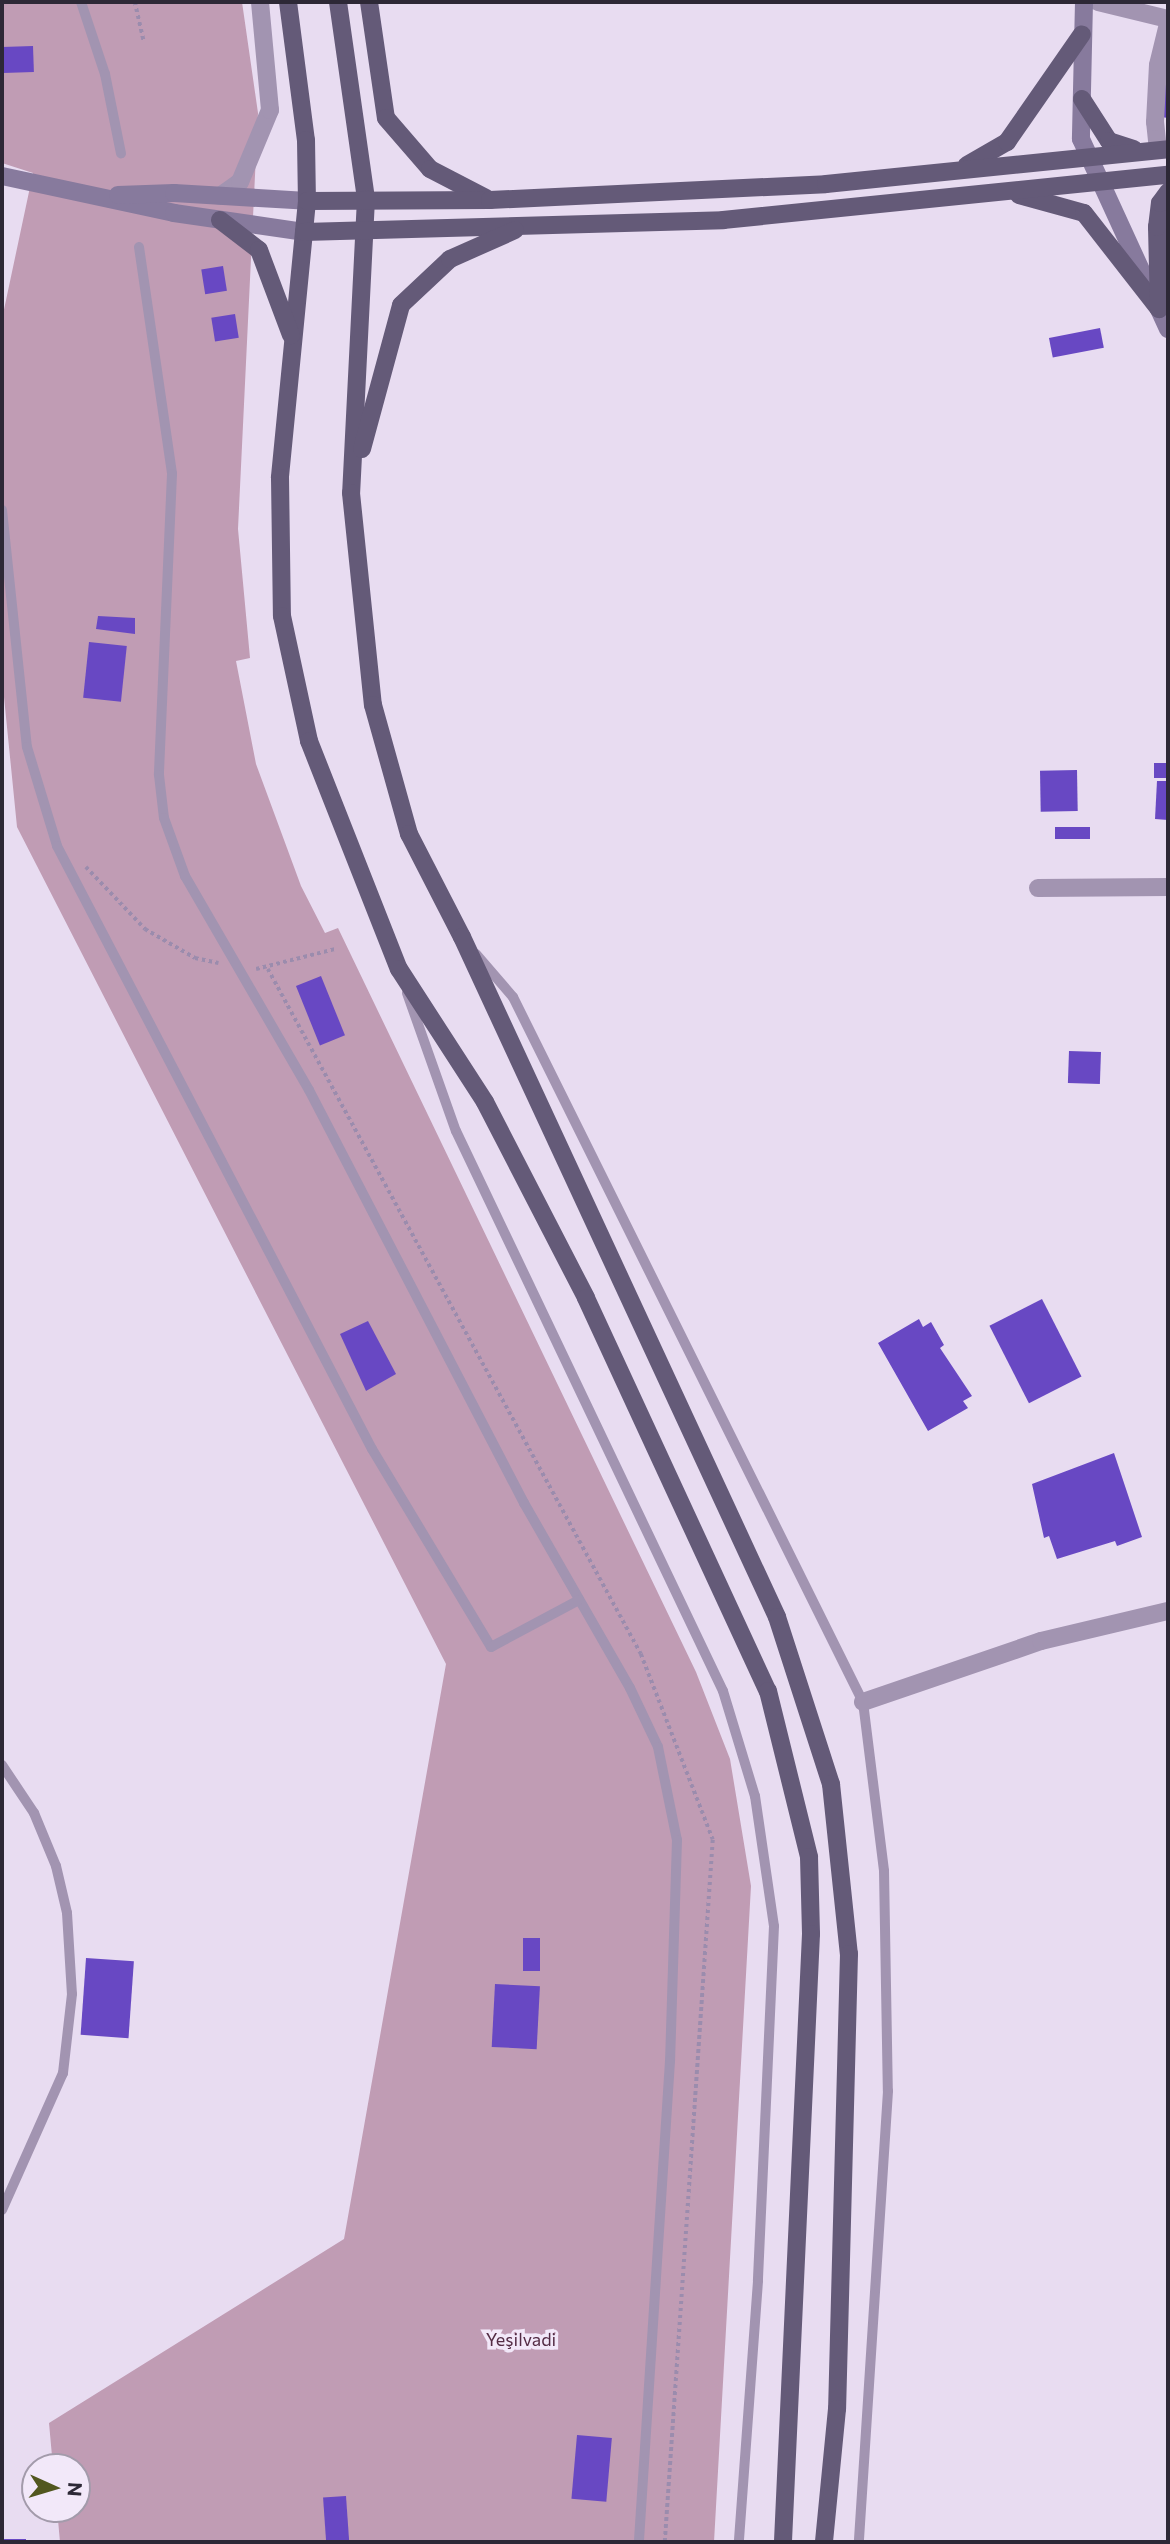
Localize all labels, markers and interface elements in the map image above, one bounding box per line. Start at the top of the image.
park label: Yeşilvadi [486,2328,556,2350]
north arrow [21,2453,91,2523]
text: N [63,2481,87,2497]

